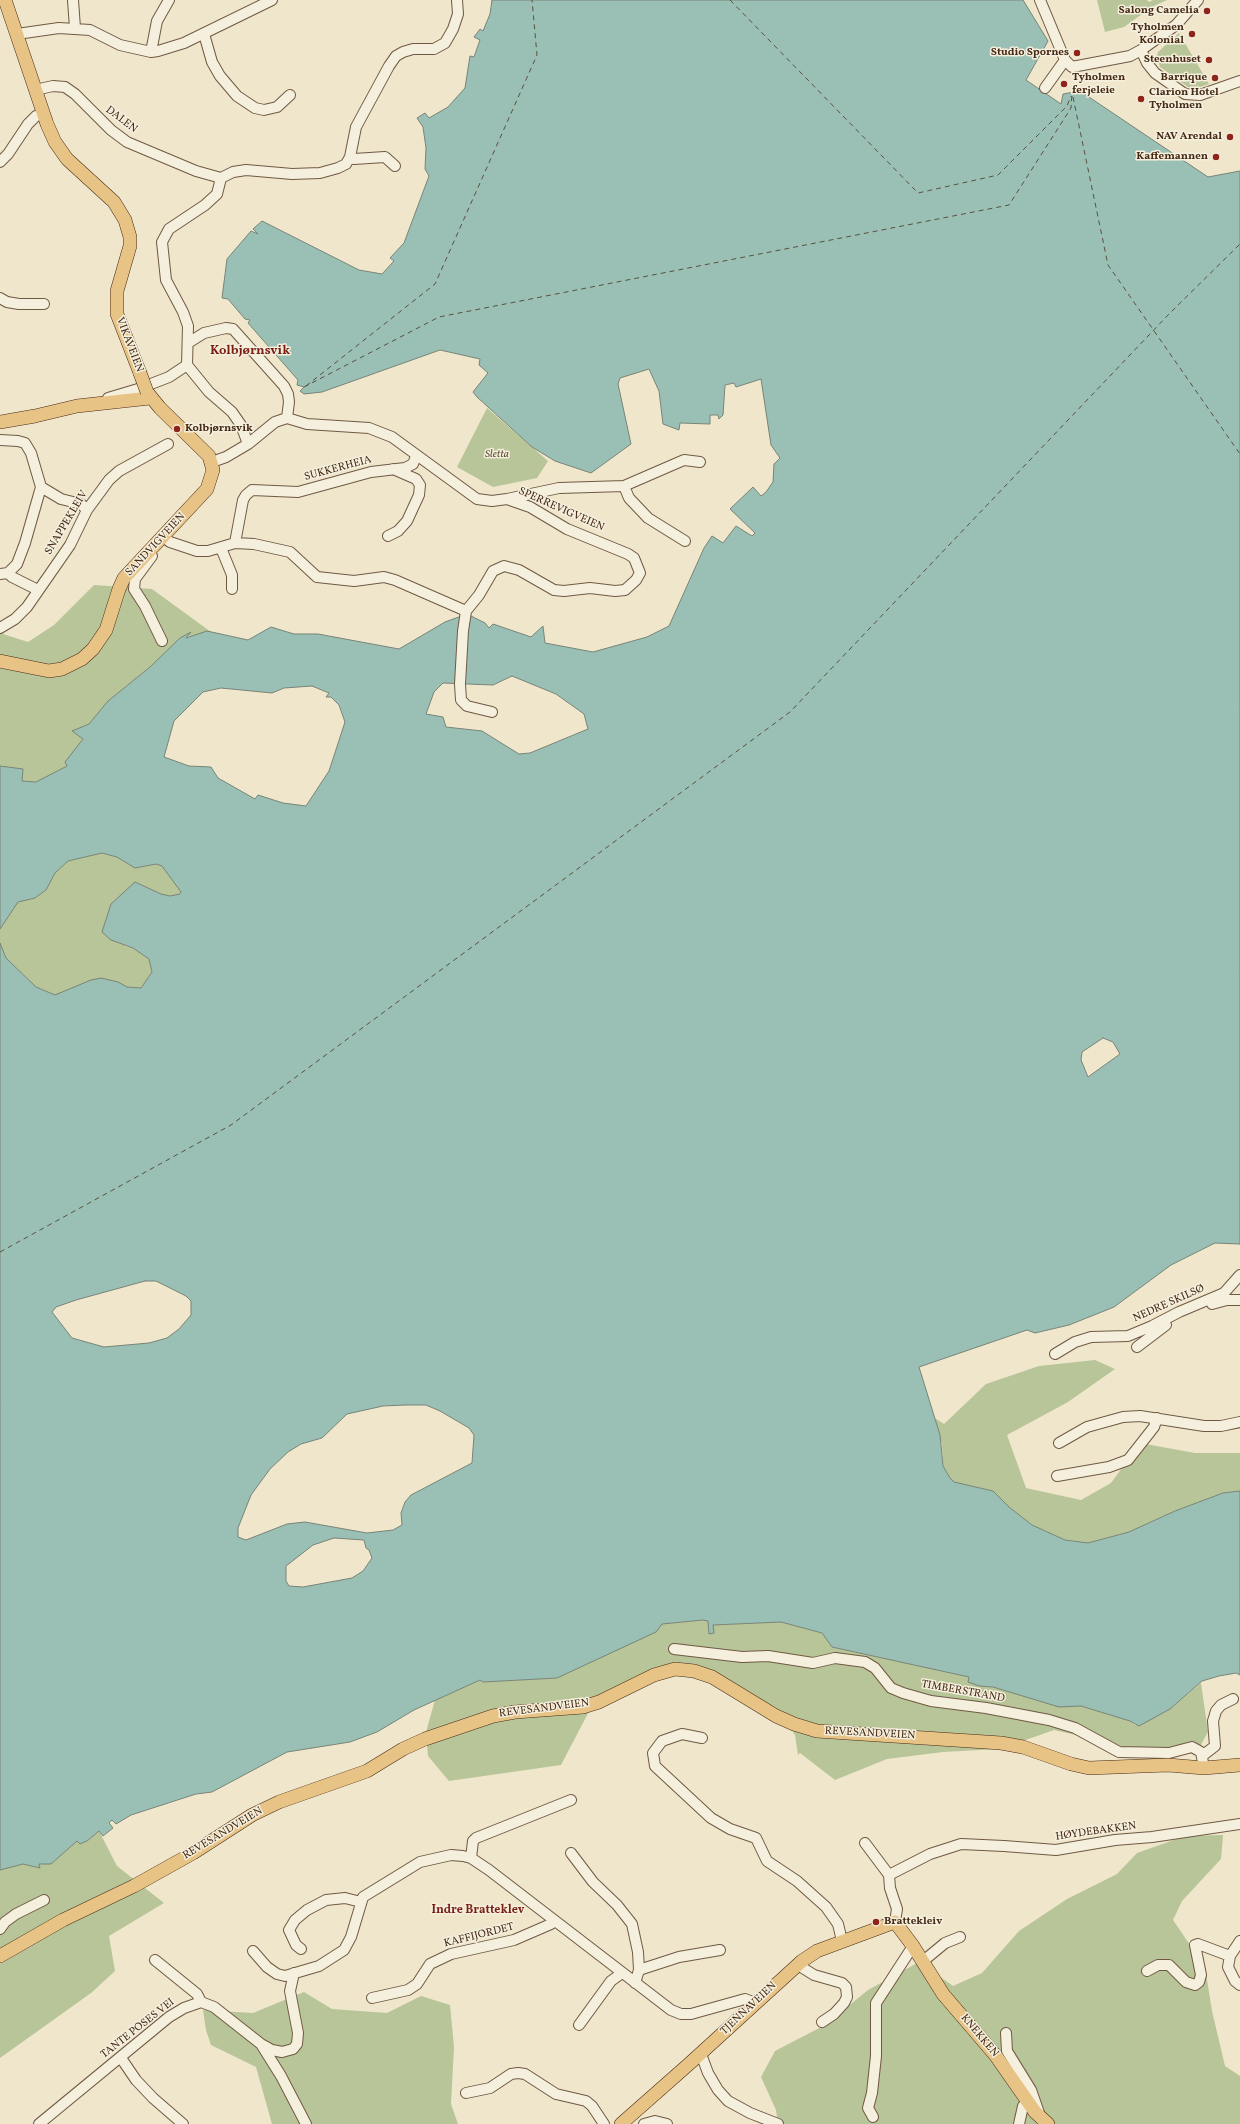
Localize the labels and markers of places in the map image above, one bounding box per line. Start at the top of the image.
place label: Salong Camelia [1119,4,1199,18]
marker: Salong Camelia [1202,6,1212,16]
place label: Tyholmen Kolonial [1131,21,1184,47]
marker: Tyholmen Kolonial [1187,29,1197,39]
place label: Studio Spornes [991,46,1069,60]
marker: Studio Spornes [1072,48,1082,58]
place label: Steenhuset [1144,53,1201,67]
marker: Steenhuset [1204,55,1214,65]
place label: Tyholmen ferjeleie [1072,71,1125,97]
place label: Barrique [1161,71,1207,85]
marker: Barrique [1210,73,1220,83]
marker: Tyholmen ferjeleie [1059,79,1069,89]
place label: Clarion Hotel Tyholmen [1149,86,1219,112]
marker: Clarion Hotel Tyholmen [1136,94,1146,104]
place label: NAV Arendal [1156,130,1222,144]
marker: NAV Arendal [1225,132,1235,142]
place label: Kaffemannen [1136,150,1208,164]
marker: Kaffemannen [1211,152,1221,162]
place label: Kolbjørnsvik [185,422,253,436]
marker: Kolbjørnsvik [172,424,182,434]
place label: Brattekleiv [884,1915,942,1929]
marker: Brattekleiv [871,1917,881,1927]

